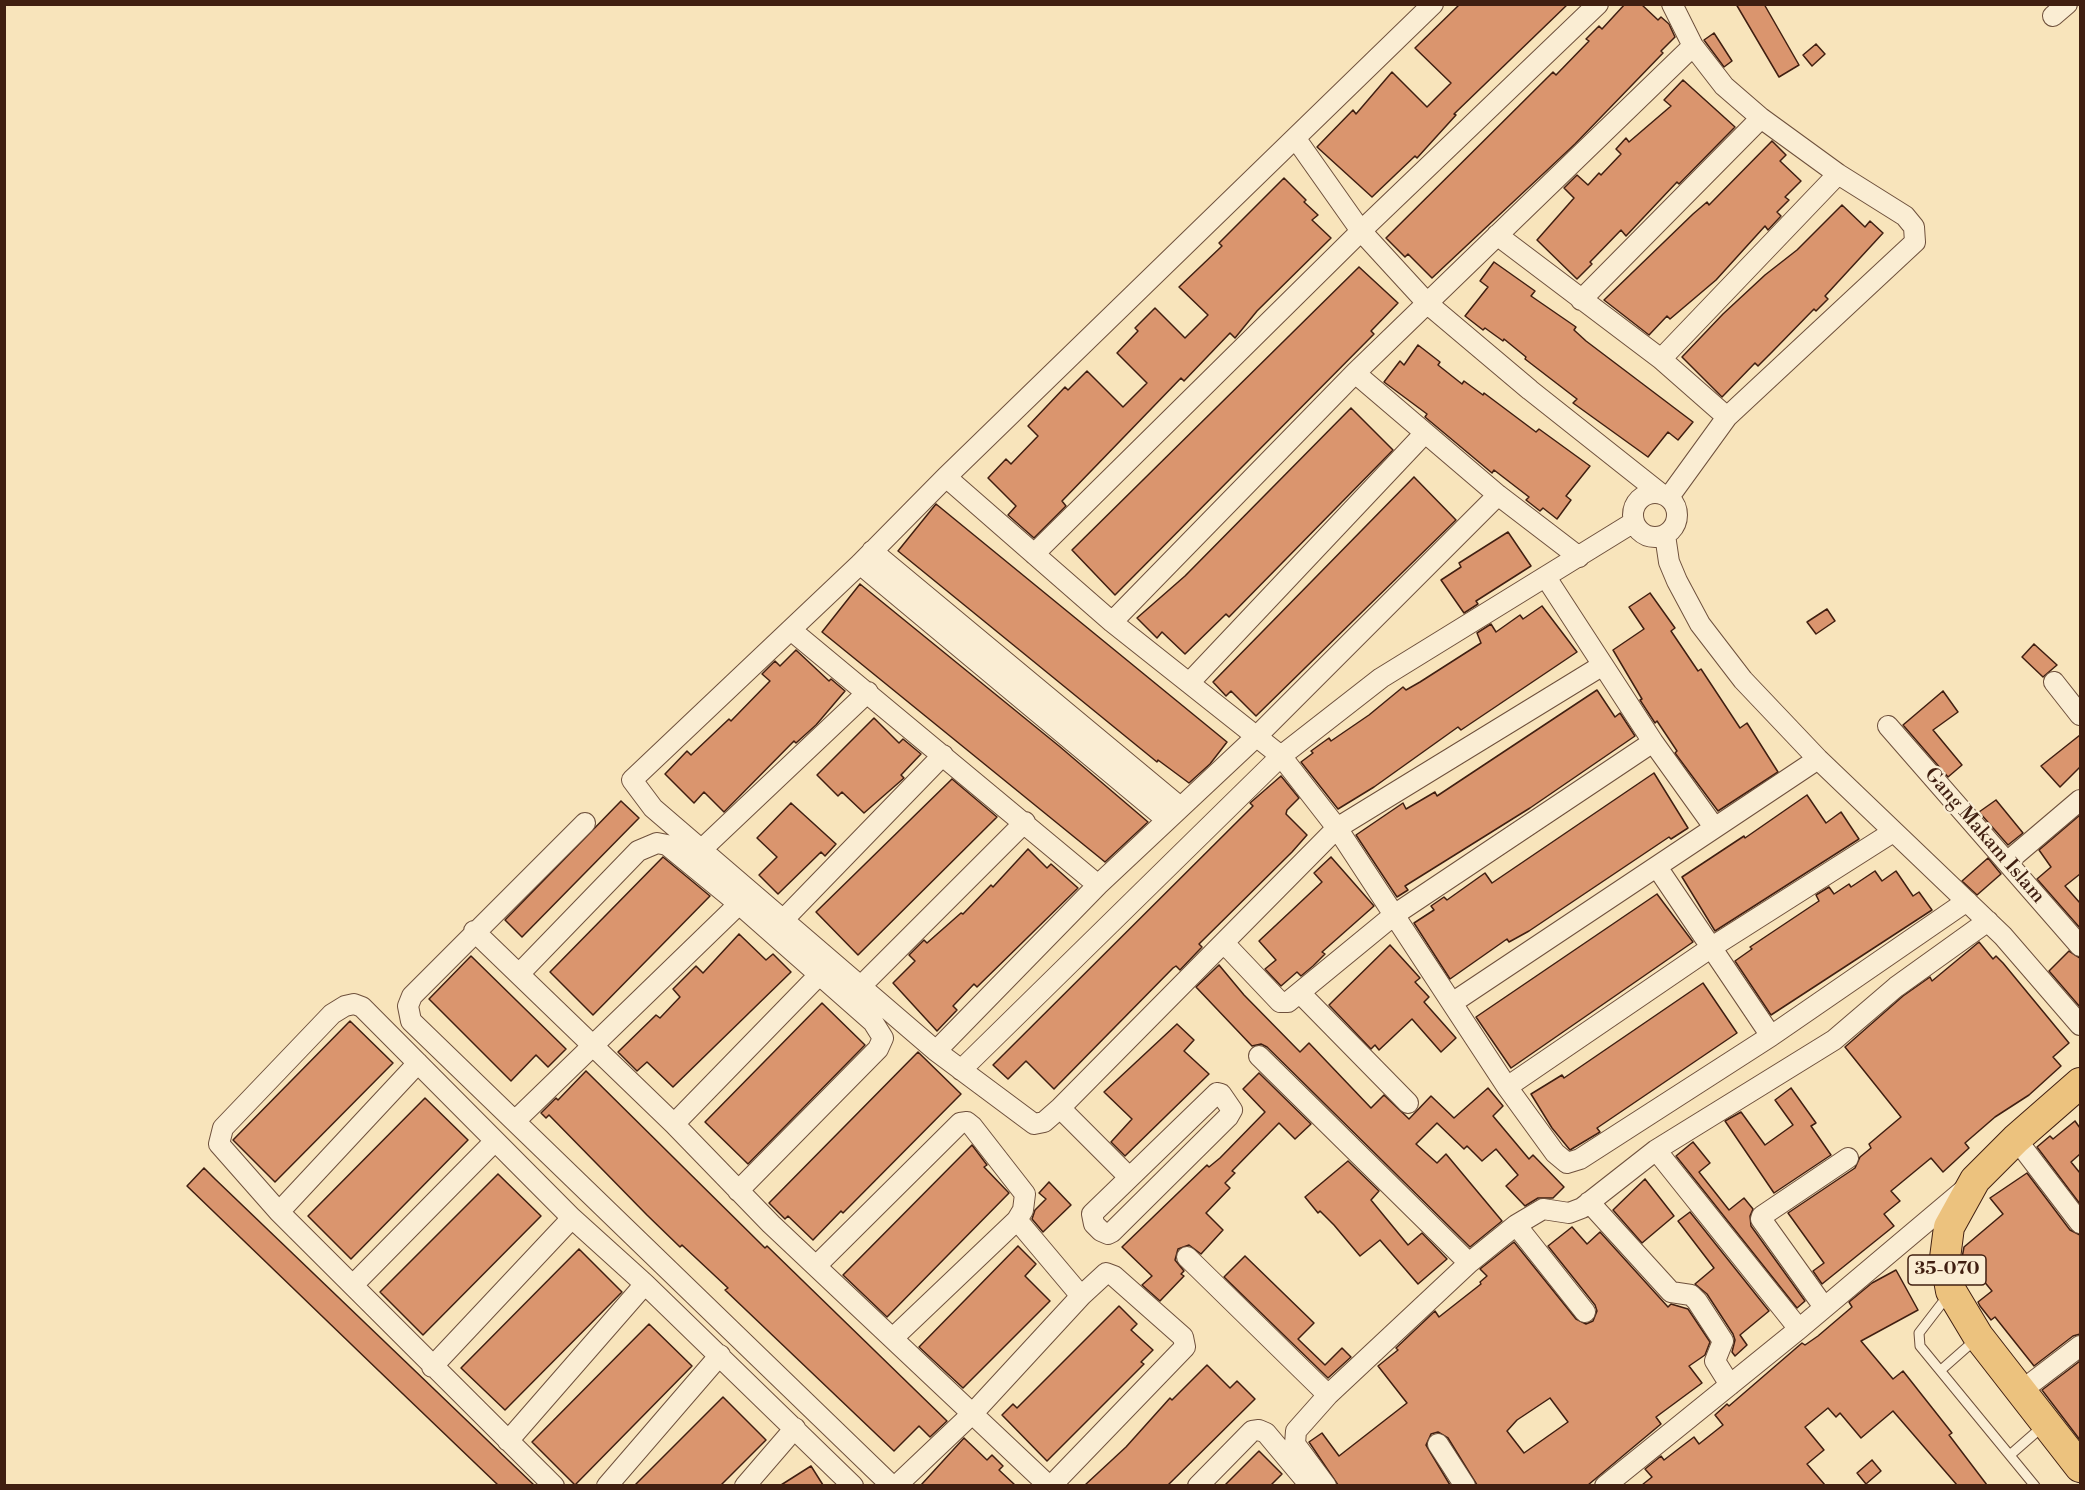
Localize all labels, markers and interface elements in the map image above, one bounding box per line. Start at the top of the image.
street label: Gang Makam Islam [1919,763,2049,909]
road number: 35-070 [1908,1255,1986,1285]

